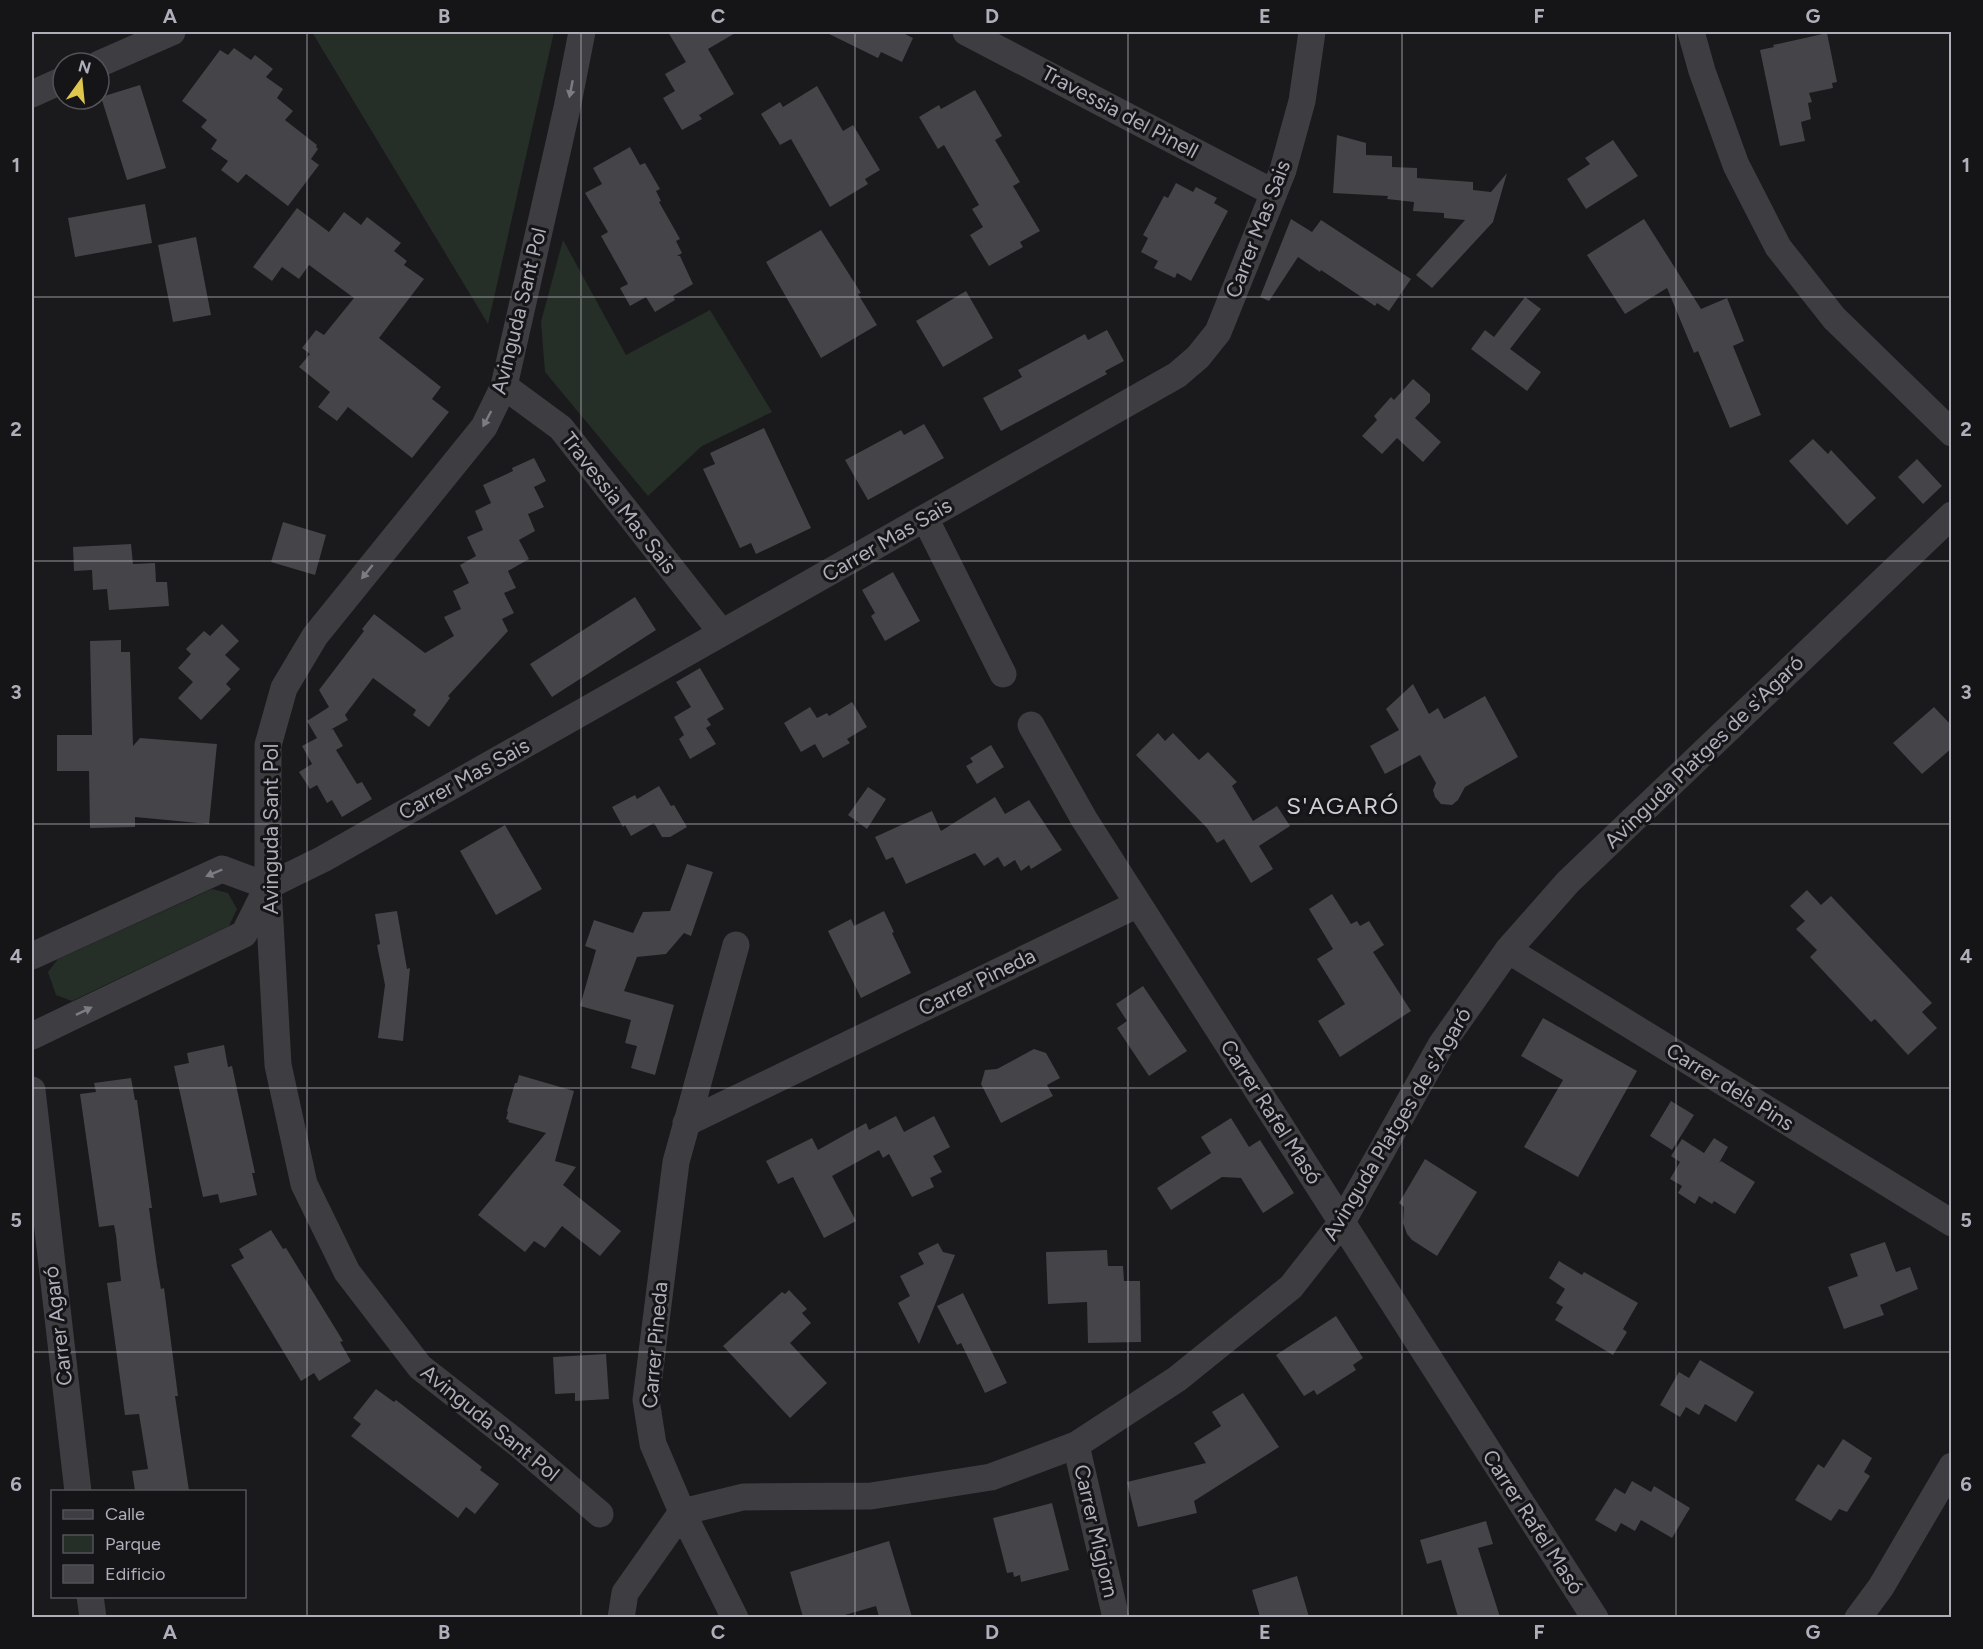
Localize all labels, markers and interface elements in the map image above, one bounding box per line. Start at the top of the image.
text: A [163,4,178,28]
text: B [438,4,450,28]
text: C [711,4,725,28]
text: D [985,4,999,28]
text: E [1259,4,1271,28]
text: F [1533,4,1545,28]
text: G [1806,4,1821,28]
north arrow [51,51,111,111]
text: N [76,56,93,78]
street label: Travessia del Pinell [1038,60,1203,163]
one-way arrow [566,80,575,99]
text: 1 [12,153,20,177]
text: 1 [1962,153,1970,177]
street label: Carrer Mas Sais [1220,156,1295,301]
street label: Avinguda Sant Pol [486,225,551,397]
one-way arrow [482,411,492,428]
text: 2 [10,417,22,441]
text: 2 [1960,417,1972,441]
street label: Travessia Mas Sais [556,427,682,578]
street label: Carrer Mas Sais [817,492,956,587]
one-way arrow [361,565,373,580]
street label: Avinguda Platges de s'Agaró [1599,650,1808,853]
text: 3 [10,680,22,704]
text: 3 [1960,680,1972,704]
street label: Carrer Mas Sais [394,732,533,825]
street label: Avinguda Sant Pol [258,744,283,914]
district label: S'AGARÓ [1286,791,1400,820]
one-way arrow [204,868,222,878]
street label: Carrer Pineda [914,942,1039,1021]
text: 4 [10,944,23,968]
text: 4 [1960,944,1973,968]
street label: Avinguda Platges de s'Agaró [1317,1003,1476,1245]
one-way arrow [76,1006,93,1015]
street label: Carrer Rafel Masó [1215,1035,1327,1189]
street label: Carrer dels Pins [1662,1037,1799,1136]
text: 5 [10,1208,22,1232]
text: 5 [1960,1208,1972,1232]
street label: Carrer Agaró [38,1265,77,1387]
street label: Carrer Pineda [637,1281,672,1409]
street label: Avinguda Sant Pol [416,1359,565,1486]
street label: Carrer Rafel Masó [1477,1445,1589,1599]
street label: Carrer Migjorn [1069,1462,1124,1600]
text: 6 [10,1472,22,1496]
text: 6 [1960,1472,1972,1496]
legend [51,1490,246,1598]
text: Calle [105,1503,145,1525]
text: Parque [105,1533,161,1555]
text: Edificio [105,1563,166,1585]
text: A [163,1620,178,1644]
text: B [438,1620,450,1644]
text: C [711,1620,725,1644]
text: D [985,1620,999,1644]
text: E [1259,1620,1271,1644]
text: F [1533,1620,1545,1644]
text: G [1806,1620,1821,1644]

